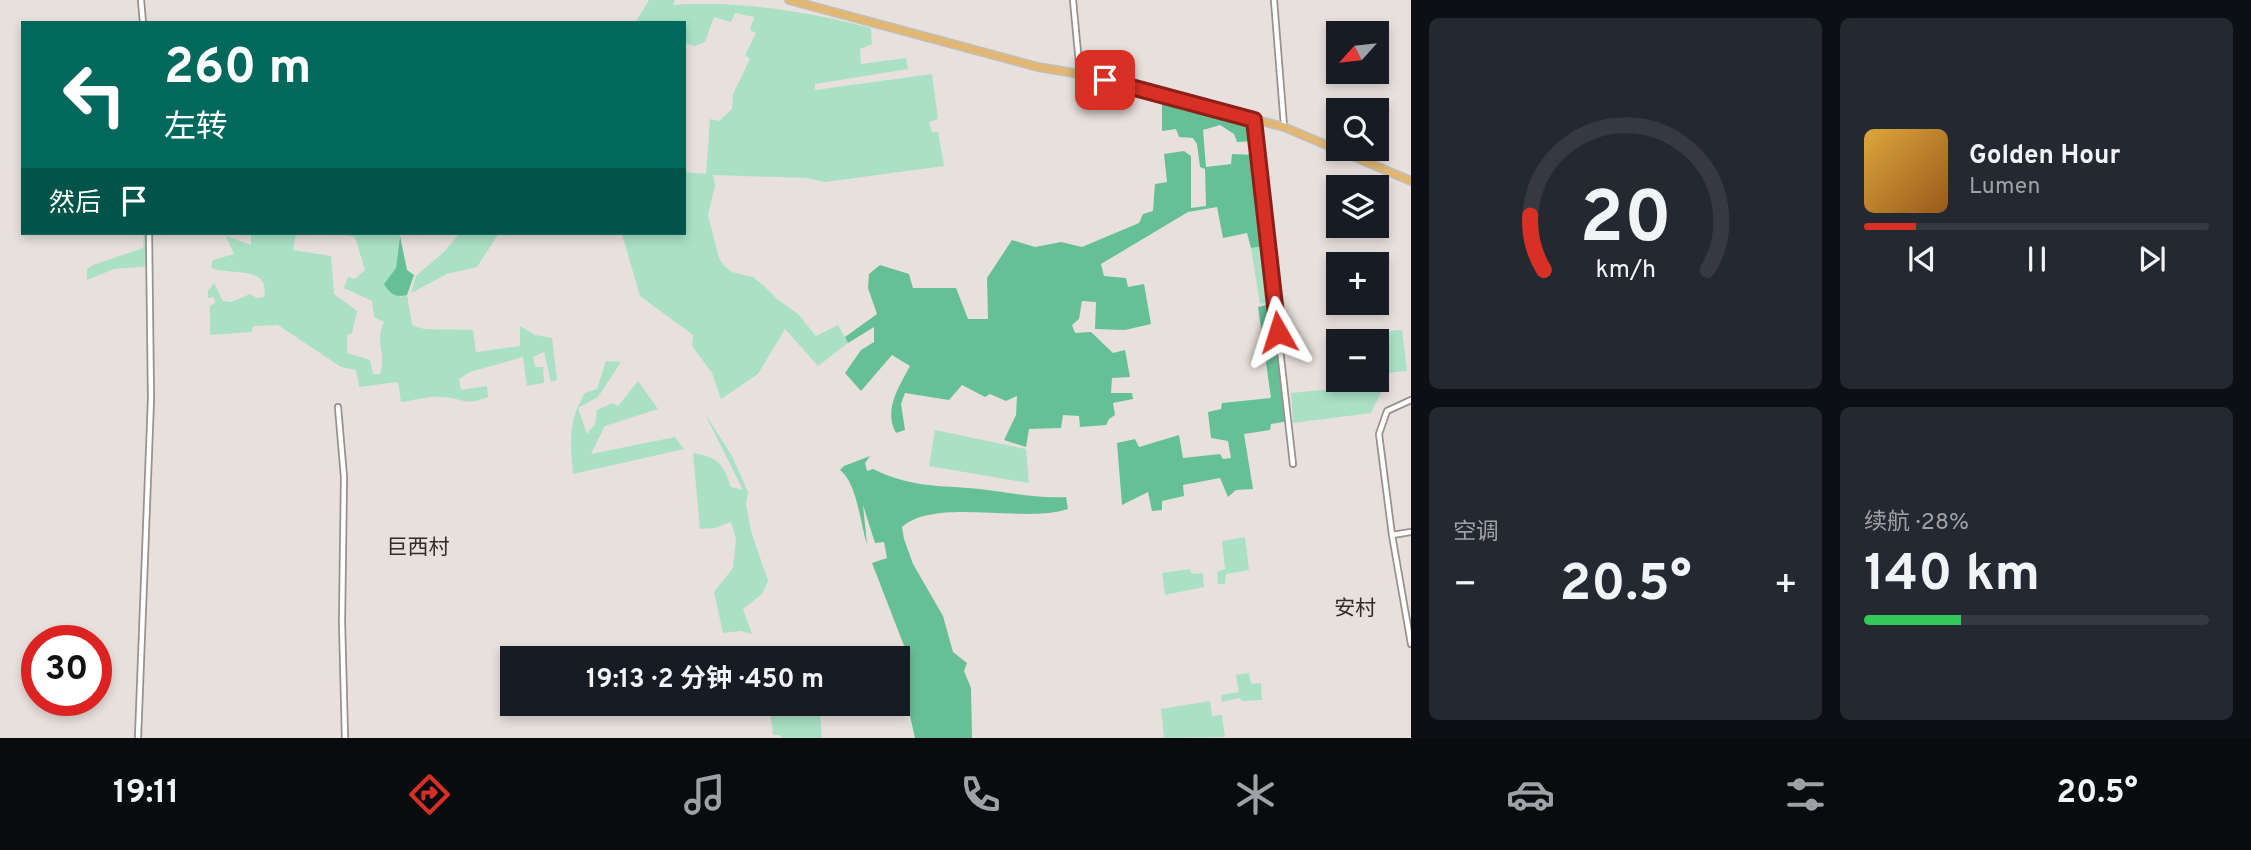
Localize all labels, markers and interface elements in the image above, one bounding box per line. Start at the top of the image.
north arrow [1326,21,1390,84]
map controls [1326,21,1389,392]
text: 260 m [164,39,311,101]
icon: left [49,49,140,140]
pin [1075,50,1135,110]
icon: arrive [1086,61,1124,99]
button: search [1326,98,1389,161]
text: 左转 [164,109,228,149]
text: Golden Hour [1969,140,2120,173]
text: Lumen [1969,173,2040,202]
button: layers [1326,175,1389,238]
text: 20 [1579,176,1672,268]
icon: arrive [115,182,153,220]
text: 然后 [49,188,101,221]
icon: previous [1903,240,1941,278]
icon: pause [2018,240,2056,278]
icon: next [2133,240,2171,278]
button: + [1326,252,1389,315]
text: km/h [1595,255,1656,287]
position arrow [1241,295,1315,369]
button: − [1326,329,1389,392]
text: 续航 · 28% [1864,509,1969,538]
text: 空调 [1453,519,1499,548]
district label: 巨西村 [387,535,450,562]
text: 140 km [1864,543,2040,609]
text: 20.5° [1559,553,1692,619]
text: − [1453,562,1478,611]
text: + [1773,562,1798,611]
district label: 安村 [1334,596,1376,623]
speed limit sign: 30 [21,625,112,716]
text: 19:13 · 2 分钟 · 450 m [586,664,824,697]
icon: directions [405,770,454,819]
icon: music [680,770,729,819]
icon: phone [956,770,1005,819]
icon: climate [1231,770,1280,819]
icon: car [1506,770,1555,819]
icon: filters [1781,770,1830,819]
text: 19:11 [113,774,179,814]
text: 20.5° [2057,774,2138,814]

